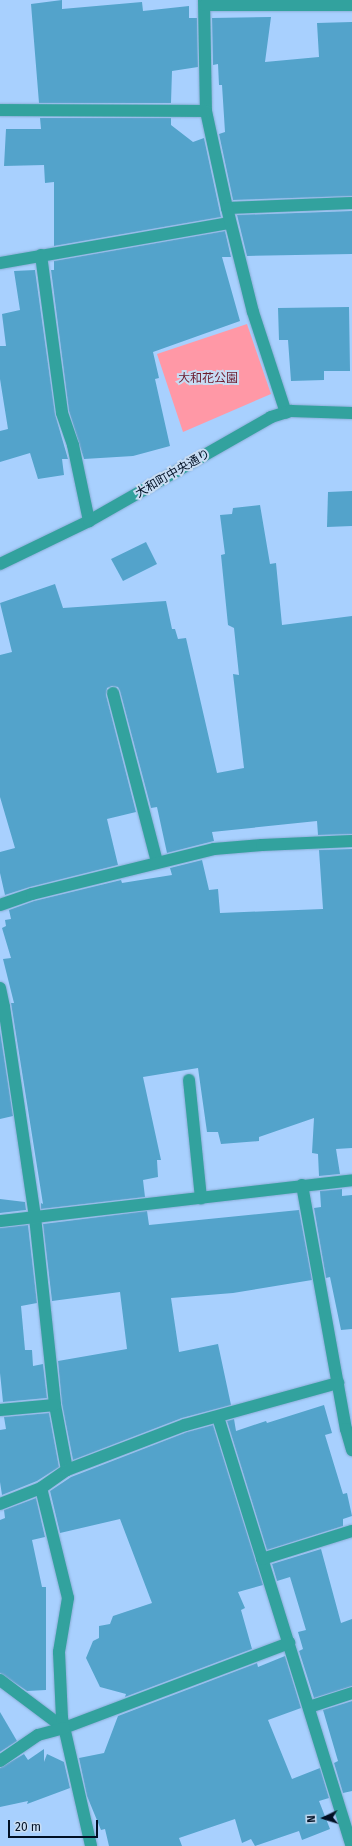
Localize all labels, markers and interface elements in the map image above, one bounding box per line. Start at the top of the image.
park label: 大和花公園 [178,372,238,386]
street label: 大和町中央通り [133,447,213,501]
north arrow [304,1798,344,1838]
scale bar [10,1812,100,1838]
text: N [305,1815,318,1823]
text: 20 m [15,1820,41,1834]

